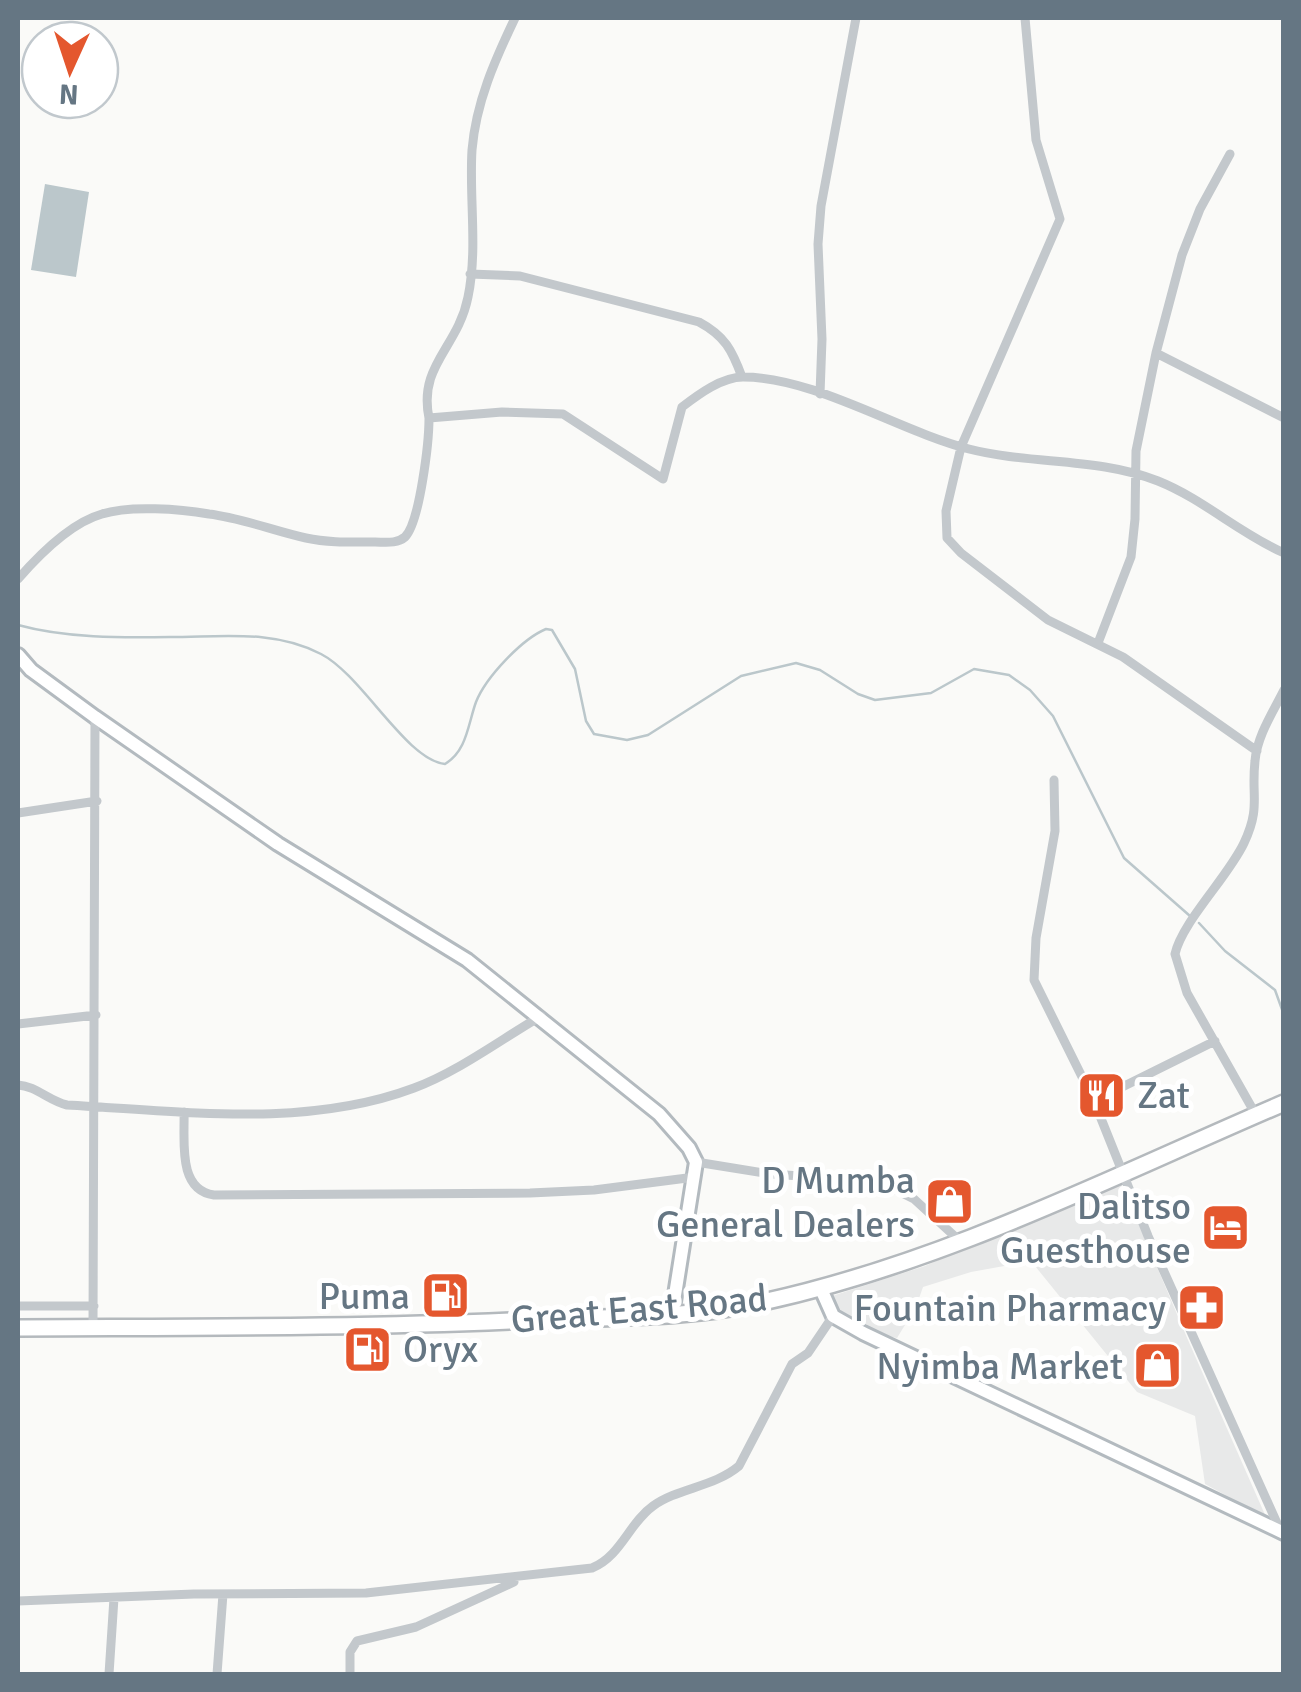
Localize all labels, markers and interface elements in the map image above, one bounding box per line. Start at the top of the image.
north arrow [20,20,120,120]
text: N [58,76,79,111]
restaurant icon: Zat [1076,1069,1128,1121]
place label: Zat [1137,1072,1190,1119]
place label: D Mumba General Dealers [656,1157,915,1248]
shop icon: D Mumba General Dealers [924,1176,976,1228]
place label: Dalitso Guesthouse [1000,1183,1191,1274]
hotel icon: Dalitso Guesthouse [1200,1202,1252,1254]
fuel station icon: Puma [419,1270,471,1322]
place label: Puma [319,1273,410,1320]
street label: Great East Road [509,1274,769,1344]
pharmacy icon: Fountain Pharmacy [1175,1282,1227,1334]
place label: Fountain Pharmacy [853,1285,1166,1332]
fuel station icon: Oryx [342,1323,394,1375]
place label: Oryx [403,1326,478,1373]
shop icon: Nyimba Market [1132,1340,1184,1392]
place label: Nyimba Market [876,1343,1123,1390]

